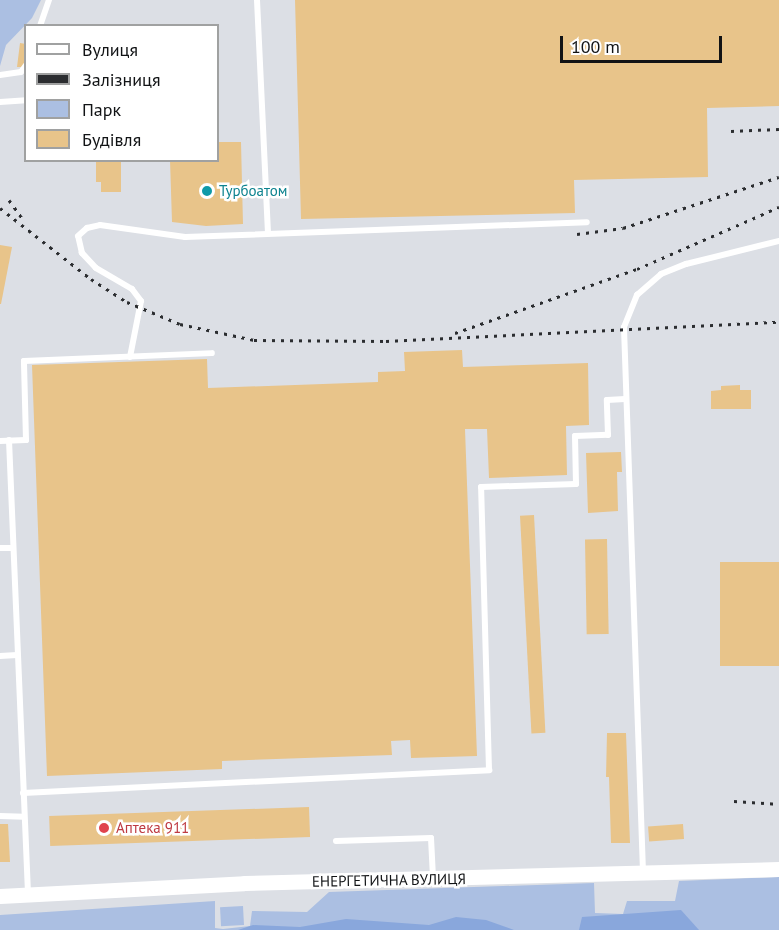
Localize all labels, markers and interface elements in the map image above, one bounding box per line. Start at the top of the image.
legend [24,24,219,162]
scale bar [563,24,725,62]
text: 100 m [571,35,620,58]
text: Вулиця [82,38,138,61]
text: Залізниця [82,68,160,91]
text: Парк [82,98,121,121]
text: Будівля [82,128,141,151]
place label: Турбоатом [219,182,287,200]
marker: Турбоатом [200,184,214,198]
place label: Аптека 911 [116,819,189,837]
marker: Аптека 911 [97,821,111,835]
street label: ЕНЕРГЕТИЧНА ВУЛИЦЯ [311,870,467,890]

